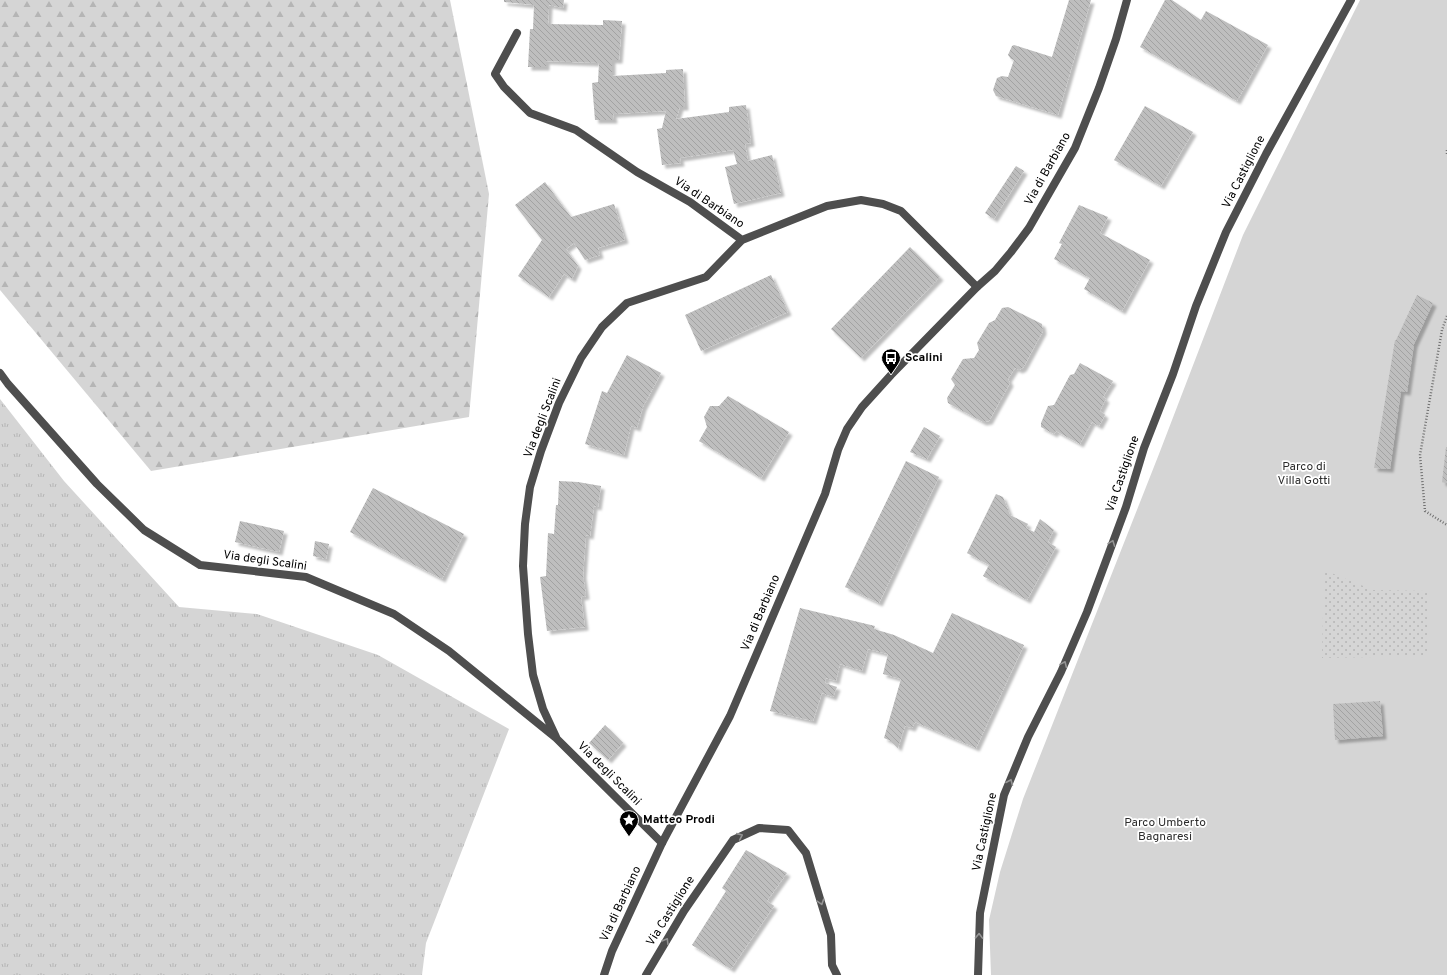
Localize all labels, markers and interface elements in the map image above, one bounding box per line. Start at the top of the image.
street label: Via di Barbiano [1021,129,1075,209]
street label: Via Castiglione [1219,133,1269,211]
street label: Via di Barbiano [671,174,748,233]
bus stop icon: Scalini [880,347,902,375]
place label: Scalini [905,350,943,366]
street label: Via degli Scalini [520,376,566,460]
street label: Via Castiglione [1102,434,1144,514]
park label: Parco di Villa Gotti [1278,459,1330,489]
one-way arrow [1107,539,1115,546]
street label: Via degli Scalini [222,547,308,575]
street label: Via di Barbiano [738,572,784,654]
one-way arrow [1059,660,1067,668]
street label: Via degli Scalini [574,739,644,809]
one-way arrow [1005,778,1013,785]
street label: Via Castiglione [969,791,1001,873]
place icon: Matteo Prodi [618,809,640,837]
place label: Matteo Prodi [643,812,715,828]
park label: Parco Umberto Bagnaresi [1124,815,1206,845]
one-way arrow [736,833,744,841]
street label: Via di Barbiano [597,863,646,944]
street label: Via Castiglione [643,873,699,949]
one-way arrow [816,899,825,906]
one-way arrow [975,933,984,939]
one-way arrow [662,938,669,945]

